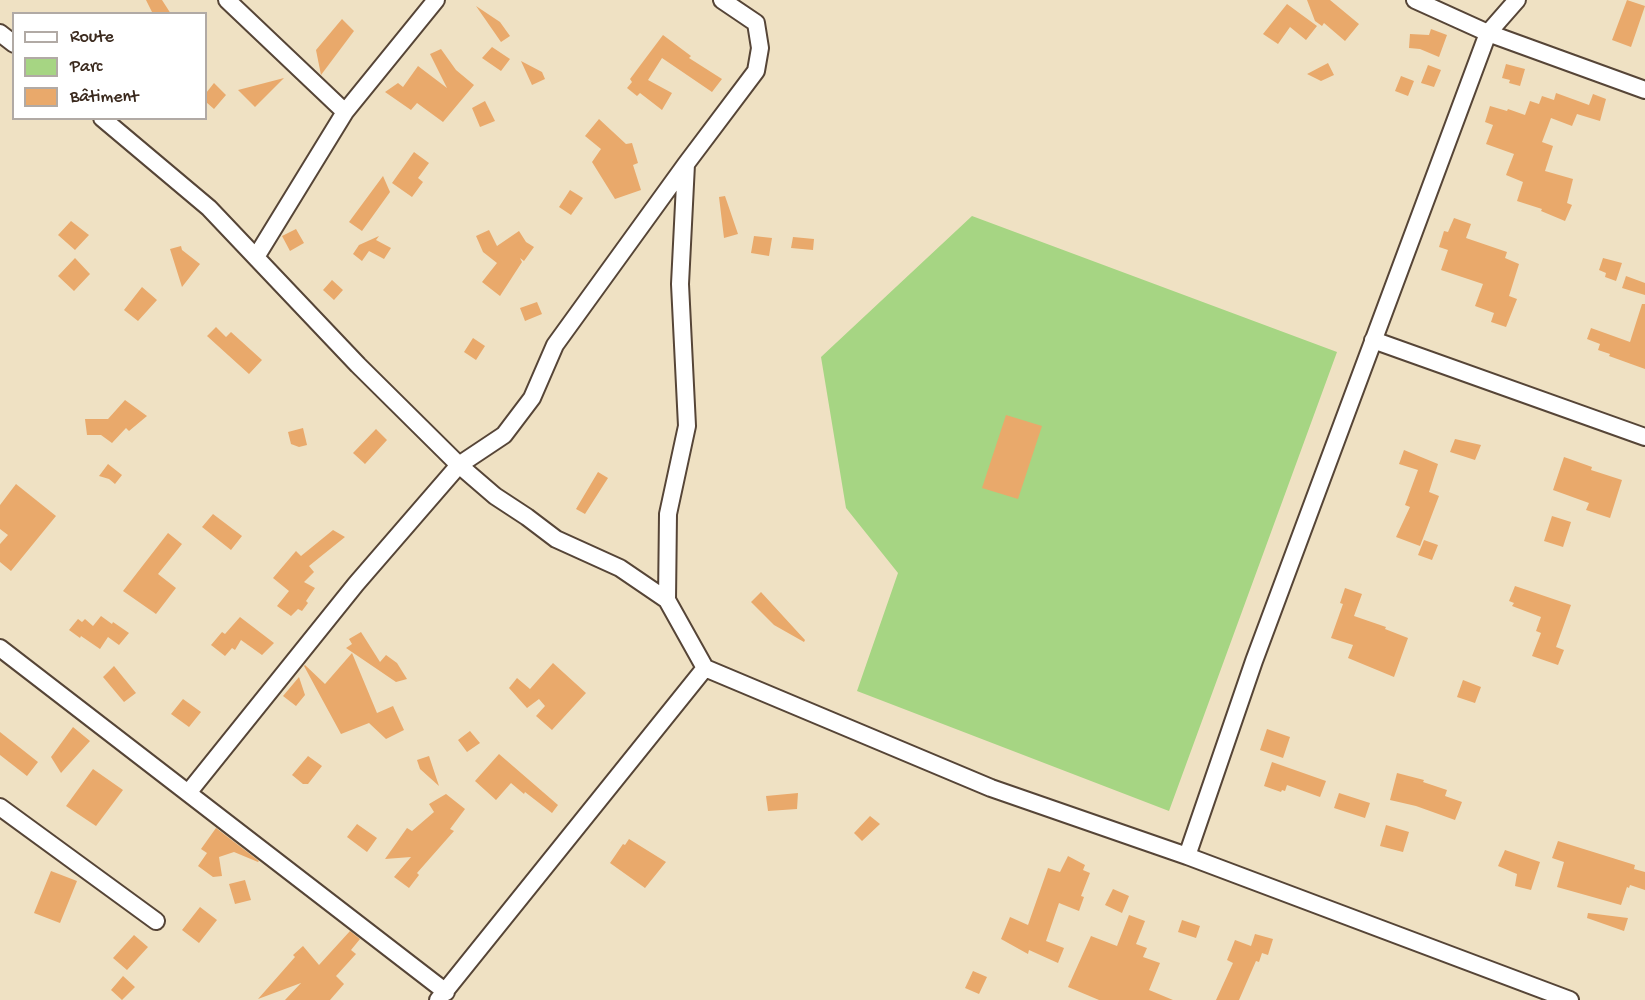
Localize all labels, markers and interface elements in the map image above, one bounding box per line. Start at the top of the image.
legend [12,12,207,120]
text: Route [70,27,114,48]
text: Parc [70,57,102,78]
text: Bâtiment [70,87,138,108]

